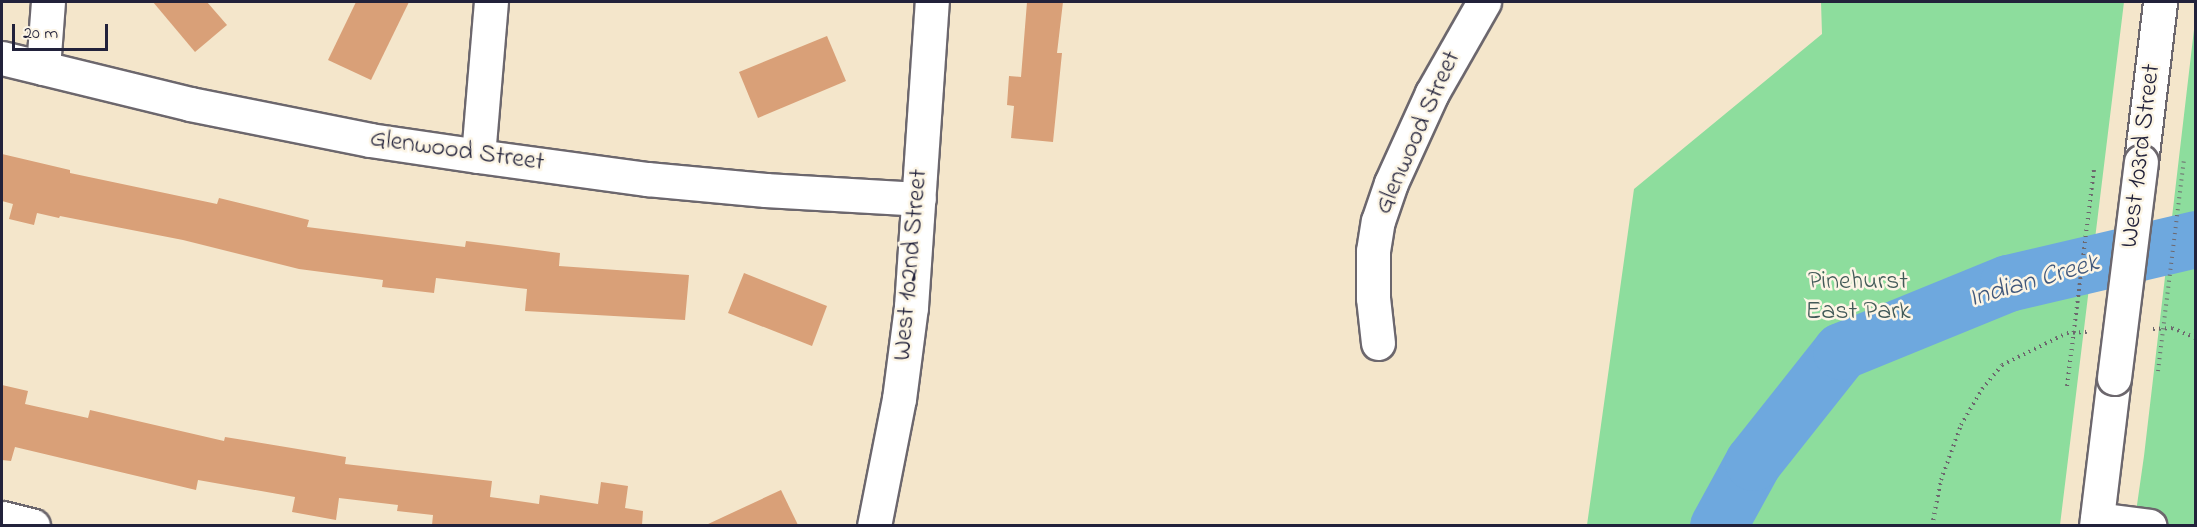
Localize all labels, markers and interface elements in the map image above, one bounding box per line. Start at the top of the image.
scale bar [15,12,111,50]
text: 20 m [23,21,58,47]
street label: Glenwood Street [1369,46,1469,220]
street label: West 103rd Street [2115,62,2169,250]
street label: Glenwood Street [368,124,546,180]
street label: West 102nd Street [888,168,936,362]
water label: Indian Creek [1965,247,2103,315]
park label: Pinehurst East Park [1805,267,1911,328]

